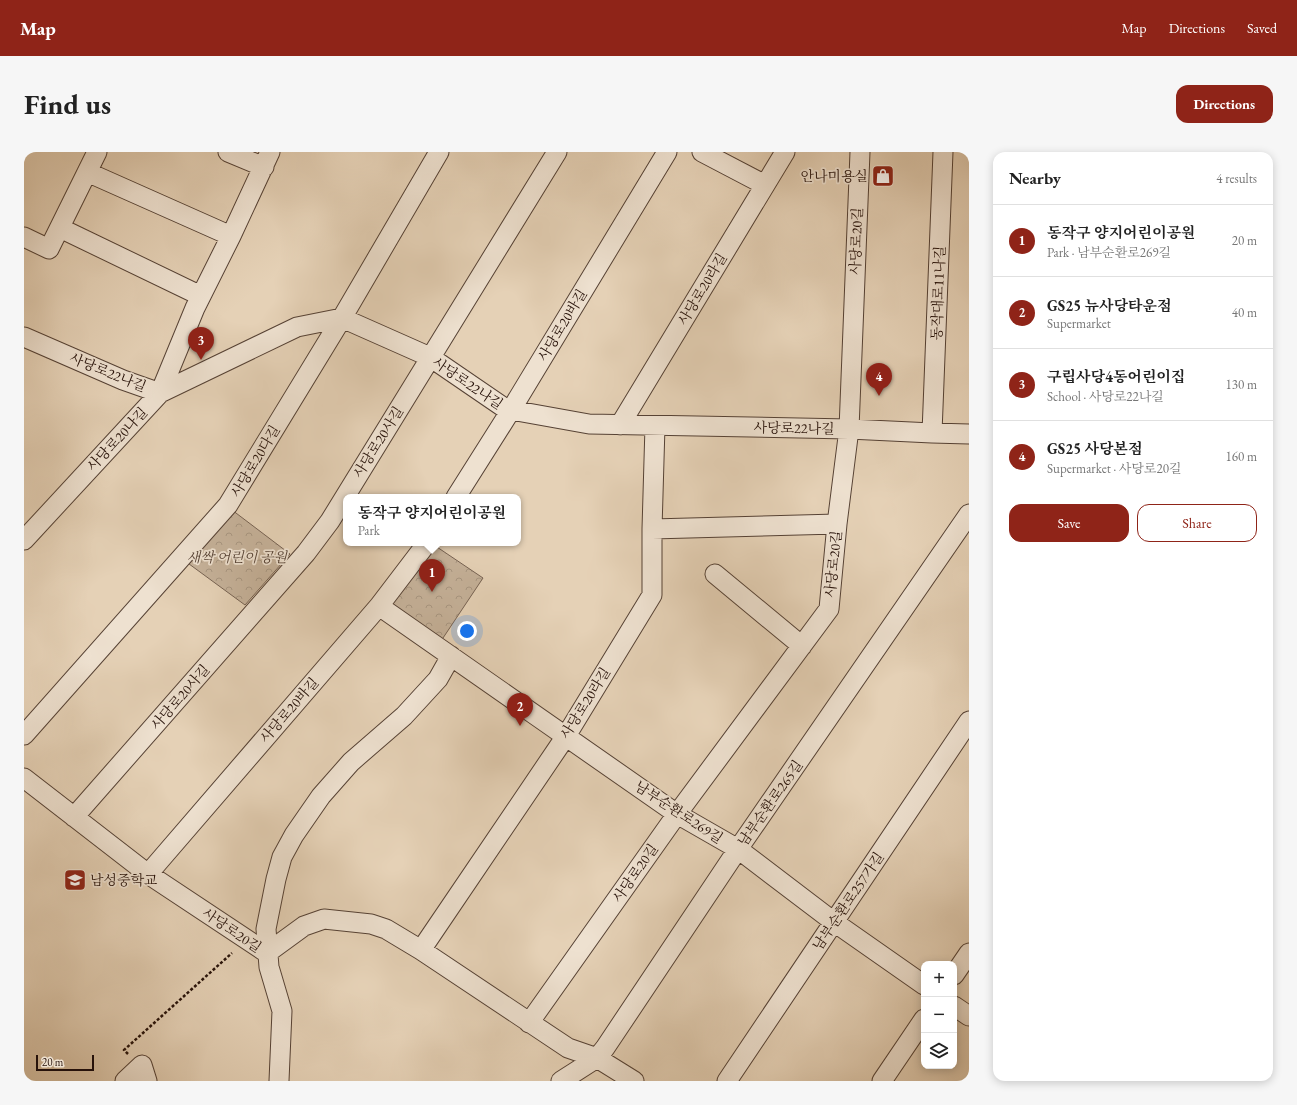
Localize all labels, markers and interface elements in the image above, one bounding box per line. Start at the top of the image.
text: Map [20,16,56,41]
text: Map [1121,19,1147,37]
text: Directions [1169,19,1225,37]
text: Saved [1247,19,1277,37]
button: Directions [1176,85,1273,123]
text: Find us [24,86,111,122]
shop icon: 안나미용실 [870,163,896,189]
place label: 안나미용실 [800,167,868,185]
text: Nearby [1009,167,1061,189]
text: 4 results [1216,170,1257,187]
street label: 사당로20길 [846,207,866,275]
text: 동작구 양지어린이공원 [1047,223,1195,242]
text: 1 [1019,232,1025,249]
text: 20 m [1232,232,1257,249]
text: Park · 남부순환로269길 [1047,244,1171,261]
street label: 동작대로11나길 [927,245,949,341]
street label: 사당로20라길 [673,250,731,328]
street label: 사당로20바길 [533,286,591,364]
text: GS25 뉴사당타운점 [1047,296,1172,315]
text: 2 [1019,304,1025,321]
text: 40 m [1232,304,1257,321]
text: Supermarket [1047,315,1111,332]
pin: 3 [188,327,214,360]
street label: 사당로22나길 [67,348,149,396]
street label: 사당로22나길 [429,353,507,413]
pin: 4 [866,363,892,396]
text: 구립사당4동어린이집 [1047,367,1185,386]
text: 3 [1019,376,1025,393]
text: 130 m [1226,376,1257,393]
text: School · 사당로22나길 [1047,388,1164,405]
street label: 사당로20나길 [83,403,151,475]
street label: 사당로20사길 [349,403,407,481]
street label: 사당로22나길 [753,418,835,438]
street label: 사당로20다길 [226,422,284,500]
text: GS25 사당본점 [1047,439,1143,458]
text: 4 [1019,448,1025,465]
text: 160 m [1226,448,1257,465]
text: Supermarket · 사당로20길 [1047,460,1181,477]
popup [343,494,521,546]
text: 동작구 양지어린이공원 [358,503,506,522]
button: Save [1009,504,1129,542]
button: Share [1137,504,1257,542]
text: Park [358,522,380,539]
street label: 사당로20길 [821,529,845,599]
park label: 새싹 어린이 공원 [187,548,289,566]
pin: 1 [419,559,445,592]
your location [457,621,477,641]
street label: 사당로20사길 [147,661,213,733]
street label: 사당로20라길 [556,664,614,742]
street label: 사당로20바길 [256,674,322,746]
pin: 2 [507,693,533,726]
street label: 남부순환로265길 [734,756,806,850]
street label: 남부순환로269길 [632,777,726,847]
street label: 사당로20길 [608,840,662,906]
street label: 남부순환로257가길 [808,848,888,954]
school or university icon: 남성중학교 [62,867,88,893]
place label: 남성중학교 [90,871,158,889]
street label: 사당로20길 [199,904,265,956]
map controls [921,961,957,1069]
button: + [921,961,957,997]
button: − [921,997,957,1033]
button: layers [921,1033,957,1069]
scale bar [36,1053,94,1072]
text: 20 m [42,1055,63,1069]

